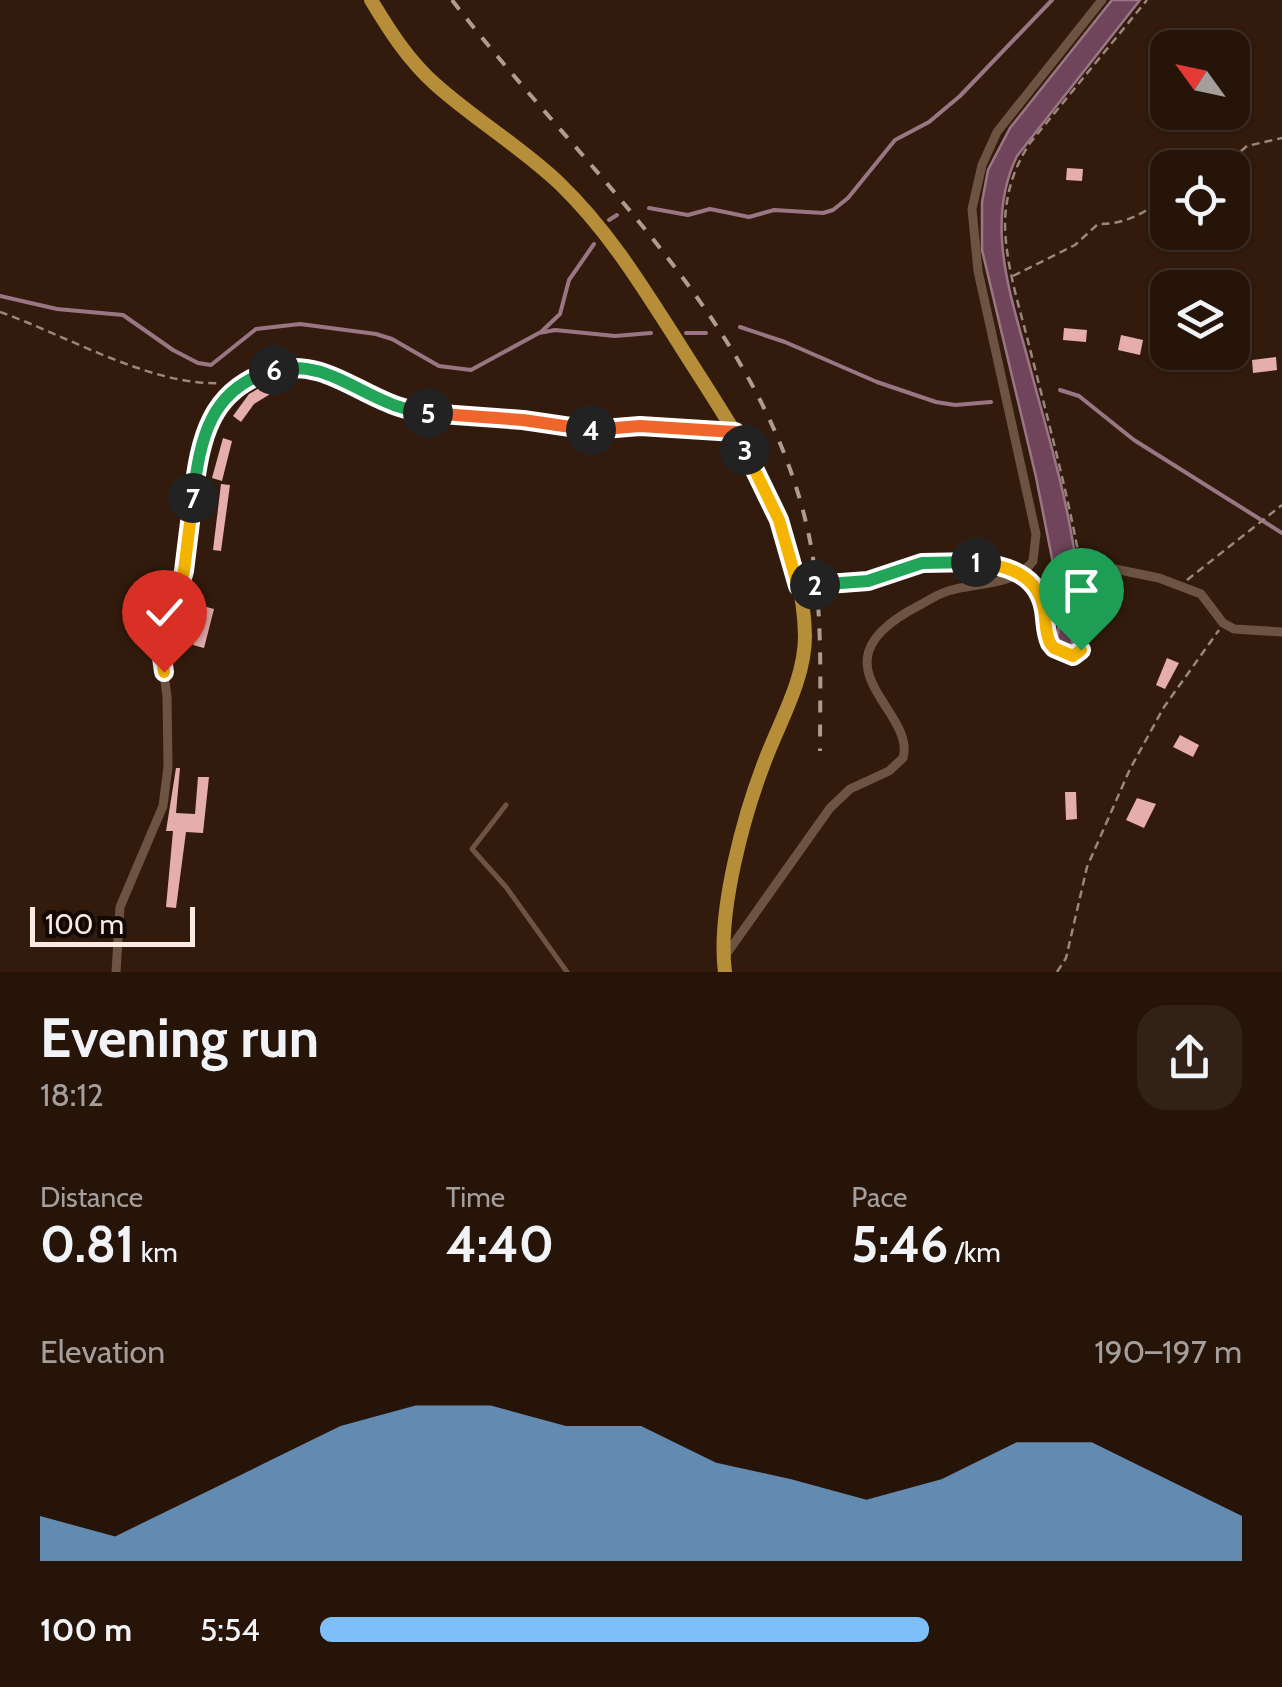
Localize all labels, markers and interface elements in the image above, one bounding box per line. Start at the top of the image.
north arrow [1150,30,1250,130]
map controls [1150,30,1250,370]
button: locate [1150,150,1250,250]
button: layers [1150,270,1250,370]
pin: 6 [249,345,299,395]
text: 6 [266,353,282,387]
pin: 5 [403,388,453,438]
text: 5 [420,396,436,430]
pin: 4 [566,405,616,455]
text: 4 [582,413,600,447]
pin: 3 [720,425,770,475]
text: 3 [737,433,753,467]
pin: 7 [168,473,218,523]
text: 7 [186,481,200,515]
pin: 1 [951,537,1001,587]
text: 1 [971,545,981,579]
pin [1039,548,1124,651]
pin: 2 [790,560,840,610]
icon: arrive [1054,563,1109,618]
text: 2 [808,568,822,602]
pin [122,570,207,673]
icon: check [137,585,192,640]
scale bar [30,902,195,946]
text: 100 m [45,907,124,941]
text: Evening run [40,1004,319,1071]
button: share [1137,1005,1242,1110]
text: 18:12 [40,1075,104,1114]
text: Distance [40,1180,143,1214]
text: Time [446,1180,505,1214]
text: Pace [851,1180,907,1214]
text: 0.81 [40,1214,135,1275]
text: 4:40 [446,1214,554,1275]
text: 5:46 [851,1214,948,1275]
text: km [135,1235,178,1269]
text: /km [948,1235,1001,1269]
text: Elevation [40,1332,165,1371]
text: 190–197 m [1094,1332,1242,1371]
text: 100 m [40,1610,132,1649]
text: 5:54 [200,1610,260,1649]

